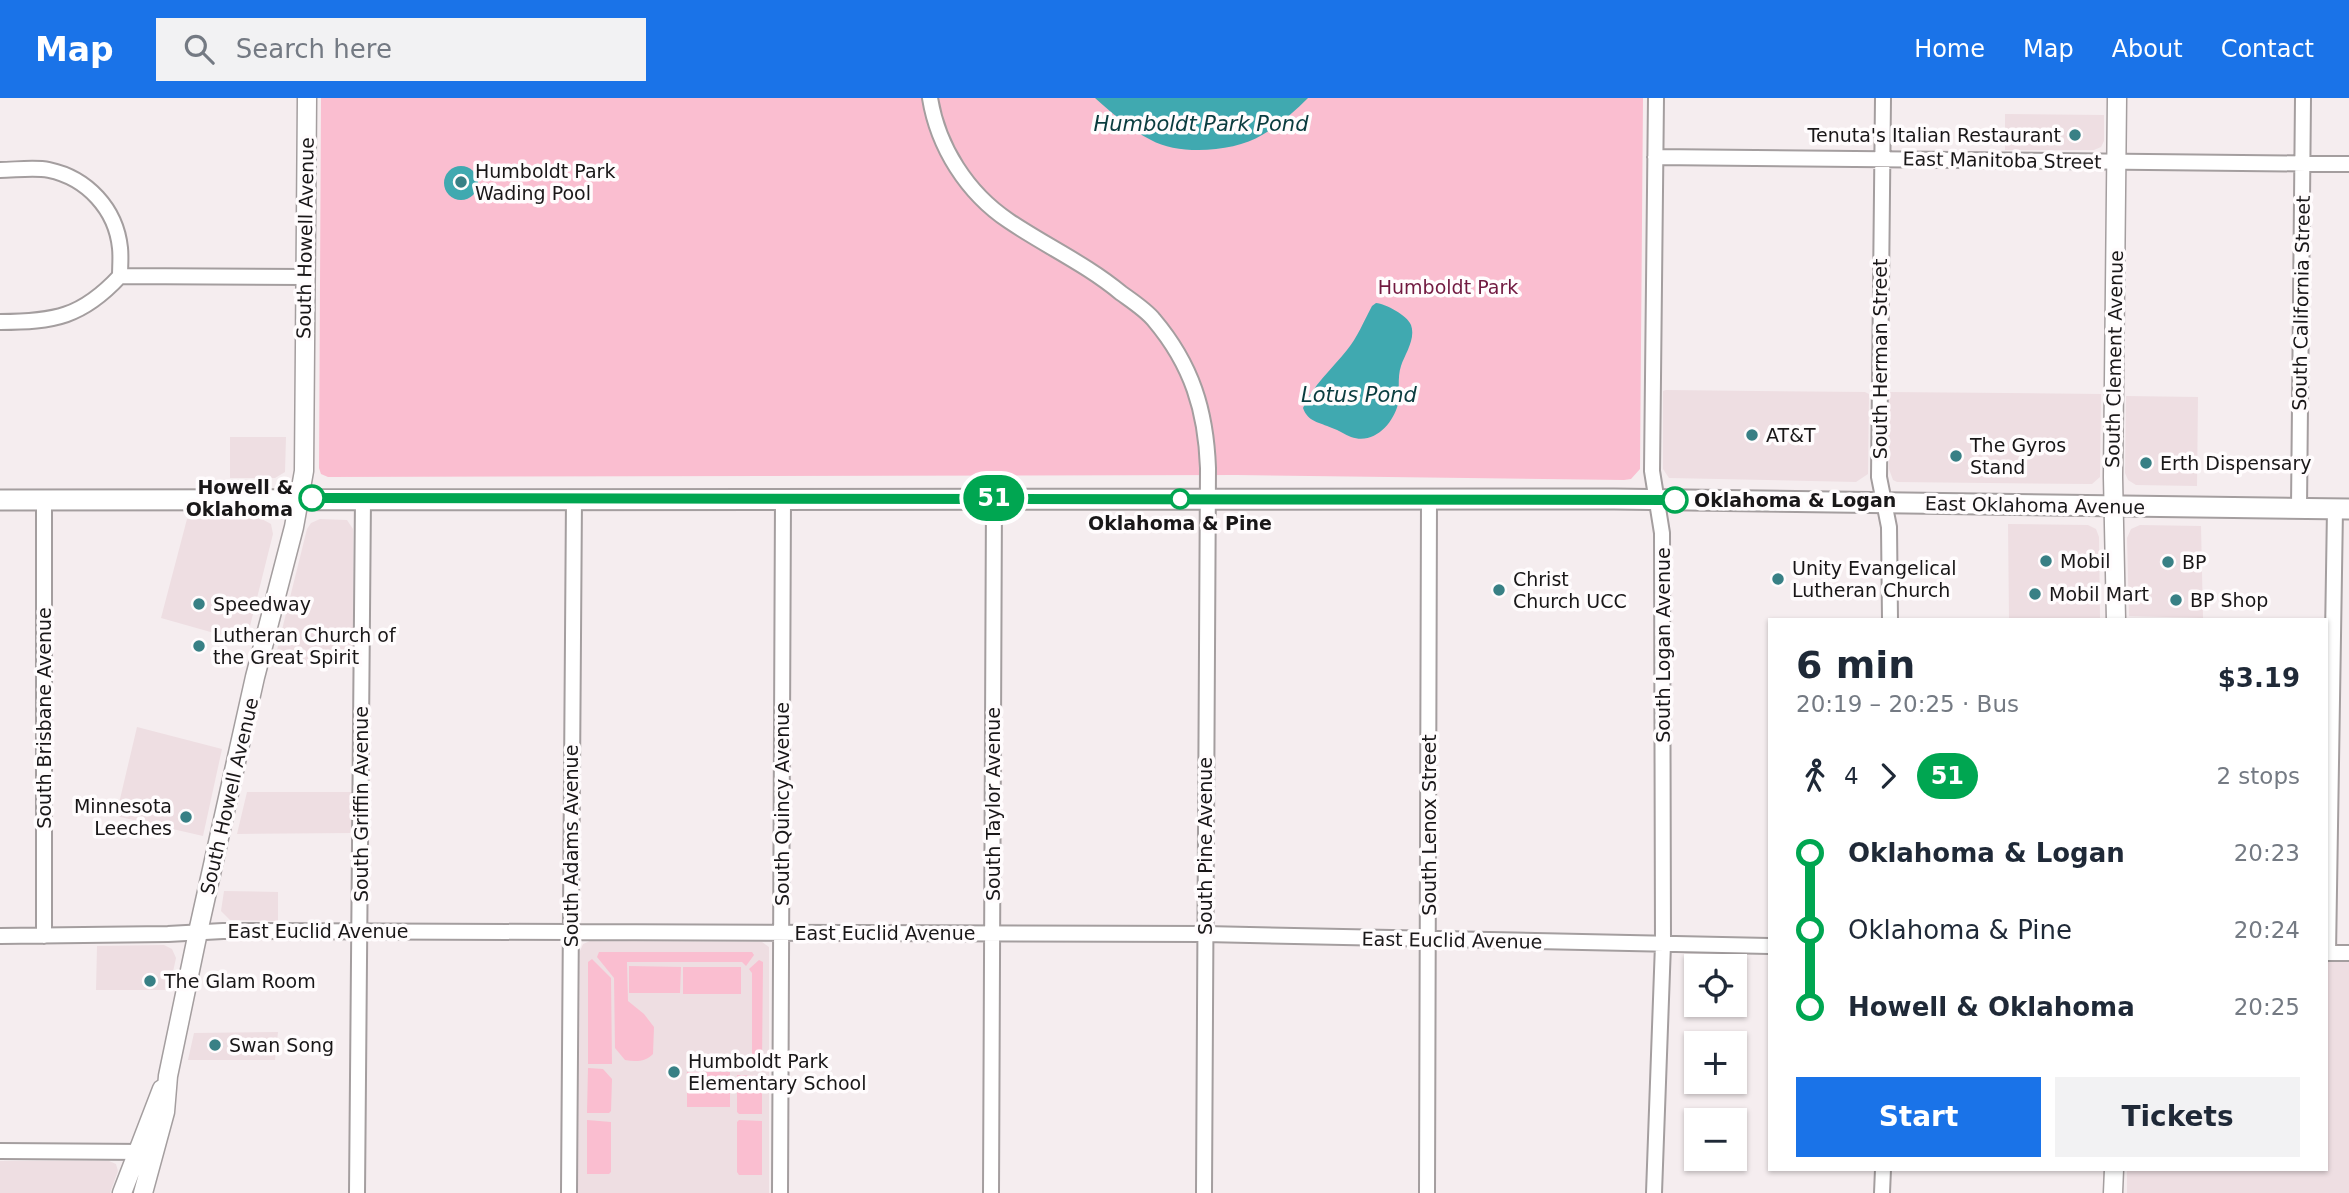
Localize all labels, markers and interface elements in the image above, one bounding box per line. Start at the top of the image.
search box [156,18,646,81]
text: Map [35,30,114,69]
icon: search [180,30,218,68]
text: Search here [236,34,392,64]
text: Home [1914,35,1985,63]
text: Map [2023,35,2074,63]
text: About [2112,35,2183,63]
text: Contact [2221,35,2314,63]
water label: Humboldt Park Pond [1094,112,1309,136]
place label: Tenuta's Italian Restaurant [1807,124,2061,146]
marker: Tenuta's Italian Restaurant [2067,127,2083,143]
street label: South Howell Avenue [292,137,318,339]
street label: East Manitoba Street [1902,147,2102,173]
place label: Humboldt Park Wading Pool [475,160,615,204]
marker: Humboldt Park Wading Pool [453,174,469,190]
street label: South California Street [2288,195,2314,411]
street label: South Clement Avenue [2101,250,2127,468]
street label: South Herman Street [1869,259,1891,459]
park label: Humboldt Park [1378,276,1518,298]
water label: Lotus Pond [1301,383,1418,407]
place label: AT&T [1766,424,1816,446]
marker: AT&T [1744,427,1760,443]
place label: The Gyros Stand [1969,434,2066,478]
marker: The Gyros Stand [1948,448,1964,464]
place label: Erth Dispensary [2160,452,2312,474]
marker: Erth Dispensary [2138,455,2154,471]
line badge: 51 [962,475,1026,521]
place label: Howell & Oklahoma [186,476,293,520]
text: 51 [977,484,1011,512]
marker: Howell & Oklahoma [299,485,325,511]
marker: Oklahoma & Logan [1662,487,1688,513]
marker: Oklahoma & Pine [1170,489,1190,509]
place label: Oklahoma & Logan [1694,489,1896,511]
street label: East Oklahoma Avenue [1925,492,2145,518]
place label: Oklahoma & Pine [1088,512,1272,534]
street label: South Logan Avenue [1652,547,1674,743]
place label: Mobil [2060,550,2111,572]
place label: BP [2182,551,2207,573]
marker: Mobil [2038,553,2054,569]
marker: BP [2160,554,2176,570]
place label: Unity Evangelical Lutheran Church [1792,557,1957,601]
place label: Christ Church UCC [1513,568,1627,612]
marker: Unity Evangelical Lutheran Church [1770,571,1786,587]
marker: Christ Church UCC [1491,582,1507,598]
place label: Mobil Mart [2049,583,2149,605]
marker: Mobil Mart [2027,586,2043,602]
place label: BP Shop [2190,589,2268,611]
marker: BP Shop [2168,592,2184,608]
place label: Speedway [213,593,311,615]
marker: Speedway [191,596,207,612]
street label: South Brisbane Avenue [33,607,55,829]
place label: Lutheran Church of the Great Spirit [213,624,397,668]
marker: Lutheran Church of the Great Spirit [191,638,207,654]
text: 6 min [1796,643,1915,687]
text: $3.19 [2218,663,2300,693]
text: 20:19 – 20:25 · Bus [1796,691,2019,717]
street label: South Howell Avenue [196,695,262,897]
street label: South Quincy Avenue [771,702,793,906]
street label: South Griffin Avenue [350,706,372,902]
street label: South Taylor Avenue [982,707,1004,901]
street label: South Lenox Street [1418,734,1440,916]
street label: South Adams Avenue [560,745,582,947]
street label: South Pine Avenue [1194,757,1216,935]
icon: walk [1796,757,1834,795]
icon: forward [1869,757,1907,795]
text: 51 [1931,762,1964,790]
text: 4 [1844,763,1859,789]
text: 2 stops [2216,763,2300,789]
place label: Minnesota Leeches [74,795,172,839]
marker: Minnesota Leeches [178,809,194,825]
text: Oklahoma & Logan [1848,838,2125,868]
text: 20:23 [2234,840,2300,866]
text: Oklahoma & Pine [1848,915,2072,945]
text: 20:24 [2234,917,2300,943]
street label: East Euclid Avenue [228,920,408,942]
street label: East Euclid Avenue [795,922,975,944]
street label: East Euclid Avenue [1361,927,1543,953]
map controls [1684,954,1747,1171]
button: locate [1684,954,1747,1017]
place label: The Glam Room [163,970,316,992]
marker: The Glam Room [142,973,158,989]
text: Howell & Oklahoma [1848,992,2135,1022]
text: 20:25 [2234,994,2300,1020]
button: + [1684,1031,1747,1094]
place label: Swan Song [229,1034,334,1056]
marker: Swan Song [207,1037,223,1053]
place label: Humboldt Park Elementary School [688,1050,866,1094]
marker: Humboldt Park Elementary School [666,1064,682,1080]
button: Start [1796,1077,2041,1157]
button: Tickets [2055,1077,2300,1157]
button: − [1684,1108,1747,1171]

